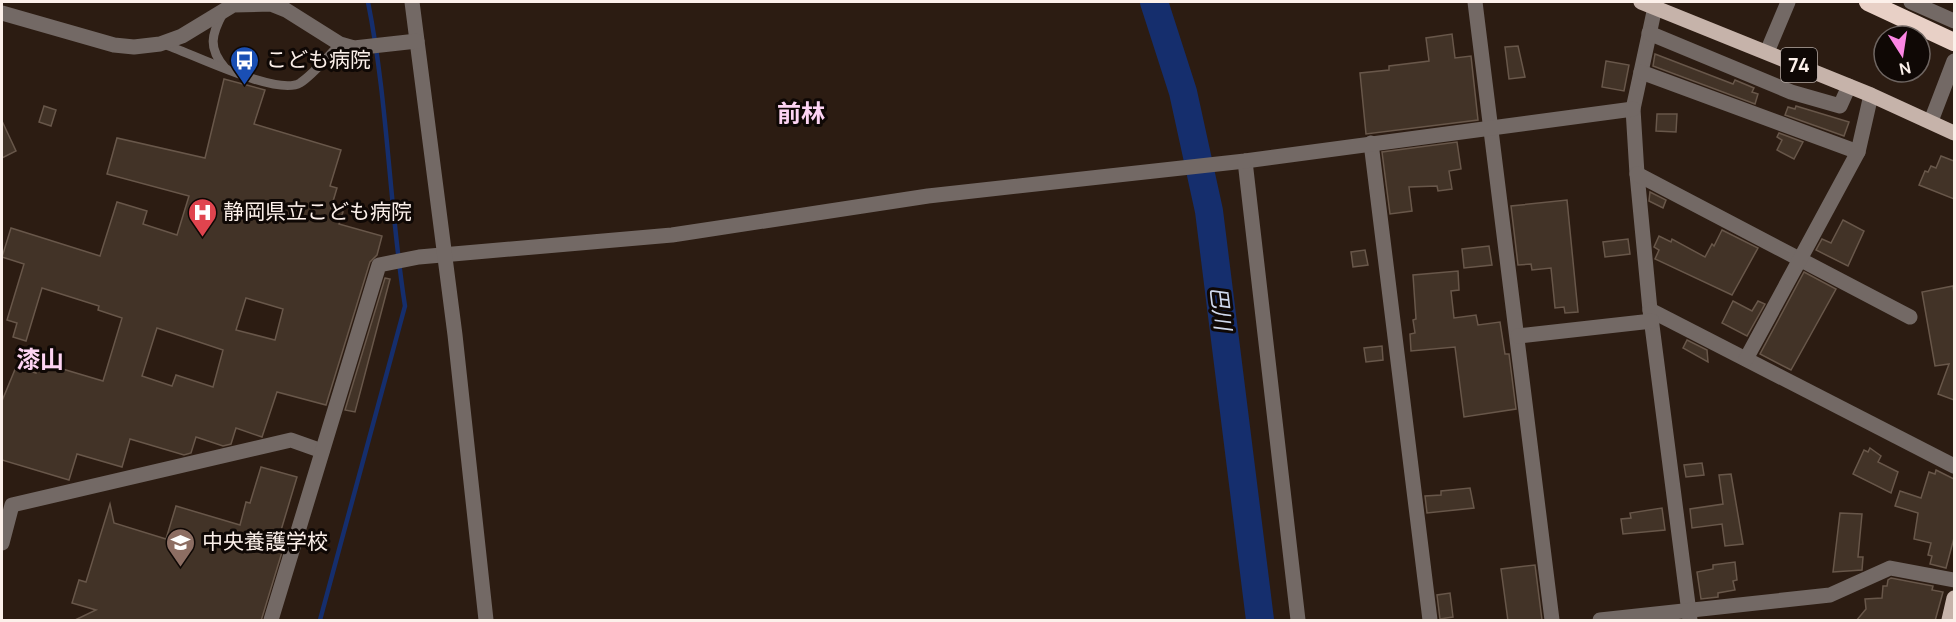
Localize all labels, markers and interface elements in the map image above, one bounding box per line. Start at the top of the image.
north arrow [1872,24,1932,84]
bus stop icon: こども病院 [229,44,261,86]
place label: こども病院 [266,45,371,73]
road number: 74 [1781,48,1817,82]
text: N [1897,57,1913,81]
district label: 前林 [777,96,825,129]
hospital icon: 静岡県立こども病院 [186,196,218,238]
place label: 静岡県立こども病院 [223,197,412,225]
water label: 巴川 [1203,284,1239,334]
district label: 漆山 [16,342,64,375]
school or university icon: 中央養護学校 [165,526,197,568]
place label: 中央養護学校 [202,527,328,555]

